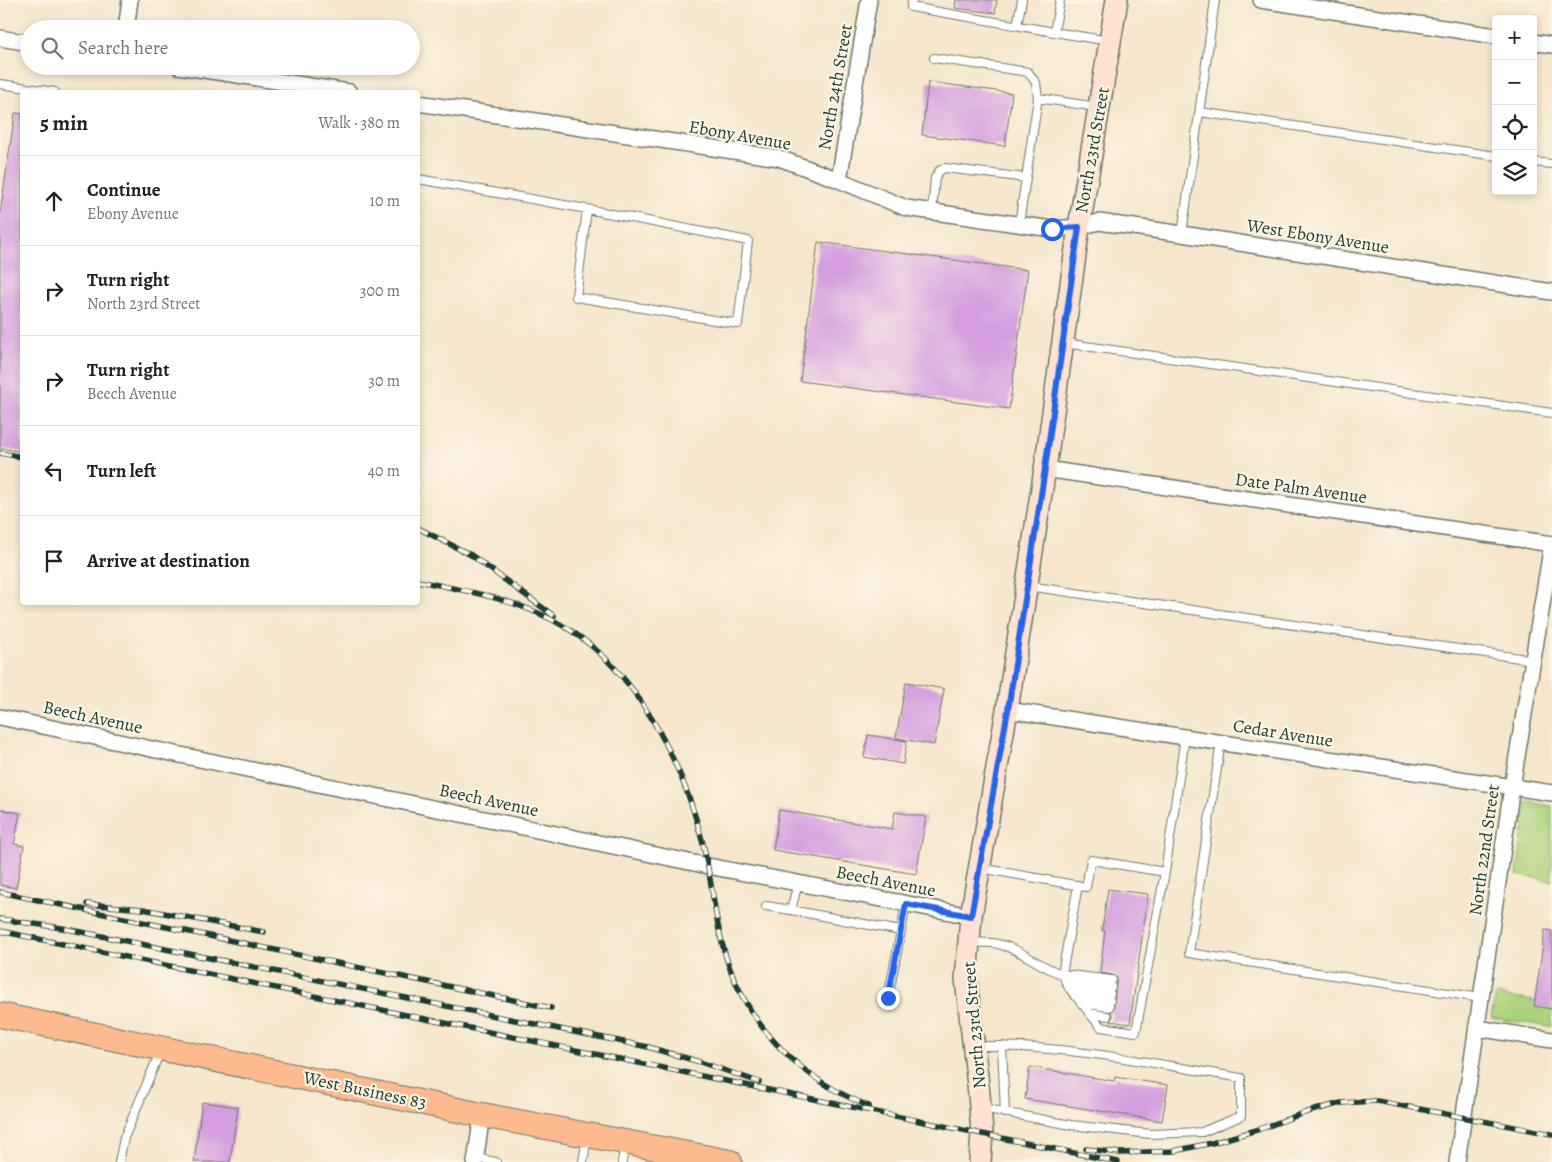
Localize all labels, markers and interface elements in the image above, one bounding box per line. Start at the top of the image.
map controls [1492,15,1537,195]
button: + [1492,15,1537,60]
search box [20,20,420,75]
street label: North 24th Street [812,22,858,152]
icon: search [38,34,66,62]
text: Search here [78,35,168,61]
button: − [1492,60,1537,105]
street label: North 23rd Street [1069,85,1115,215]
button: locate [1492,105,1537,150]
text: 5 min [40,109,88,137]
text: Walk · 380 m [318,112,400,134]
street label: Ebony Avenue [687,114,793,156]
button: layers [1492,150,1537,195]
text: Continue [87,177,161,203]
icon: ahead [40,187,68,215]
text: 10 m [370,190,400,212]
text: Ebony Avenue [87,203,179,225]
street label: West Ebony Avenue [1244,213,1391,259]
route start [1041,218,1064,241]
text: Turn right [87,267,169,293]
icon: right [40,277,68,305]
text: 300 m [360,280,400,302]
text: North 23rd Street [87,293,201,315]
text: Turn right [87,357,169,383]
icon: right [40,367,68,395]
text: 30 m [368,370,400,392]
text: Beech Avenue [87,383,177,405]
icon: left [40,457,68,485]
text: Turn left [87,458,156,484]
text: 40 m [368,460,400,482]
street label: Date Palm Avenue [1233,467,1369,509]
icon: arrive [40,547,68,575]
text: Arrive at destination [87,548,250,574]
street label: Beech Avenue [41,695,145,739]
street label: Cedar Avenue [1231,713,1335,753]
street label: Beech Avenue [437,778,541,822]
street label: North 22nd Street [1463,783,1505,917]
street label: Beech Avenue [834,860,938,902]
street label: North 23rd Street [956,960,992,1090]
route end [877,987,900,1010]
street label: West Business 83 [300,1065,429,1115]

